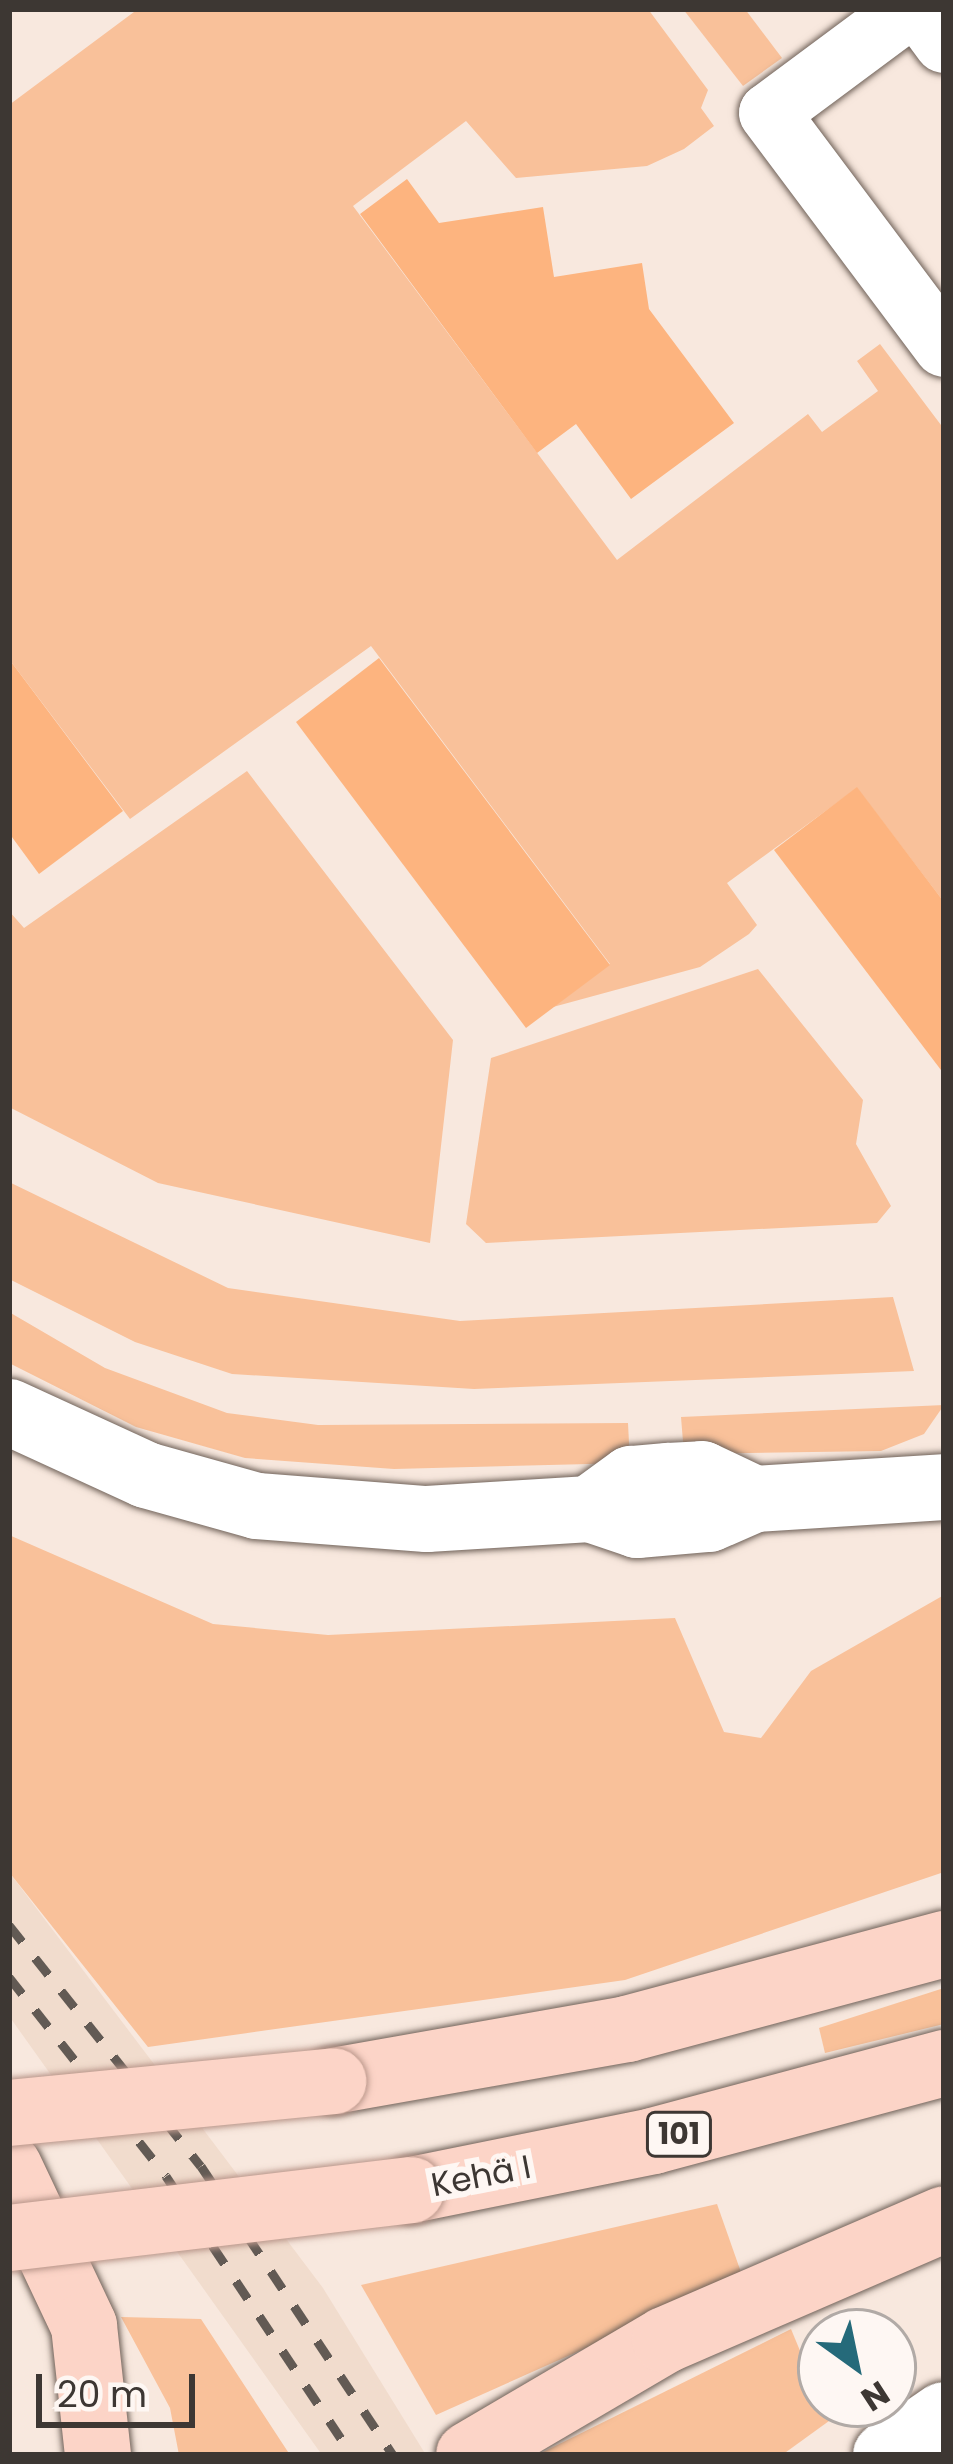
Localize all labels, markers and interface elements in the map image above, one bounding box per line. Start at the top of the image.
road number: 101 [643,2110,715,2158]
street label: Kehä I [428,2147,534,2205]
north arrow [797,2308,917,2428]
scale bar [42,2350,201,2424]
text: 20 m [57,2369,147,2420]
text: N [852,2370,898,2423]

